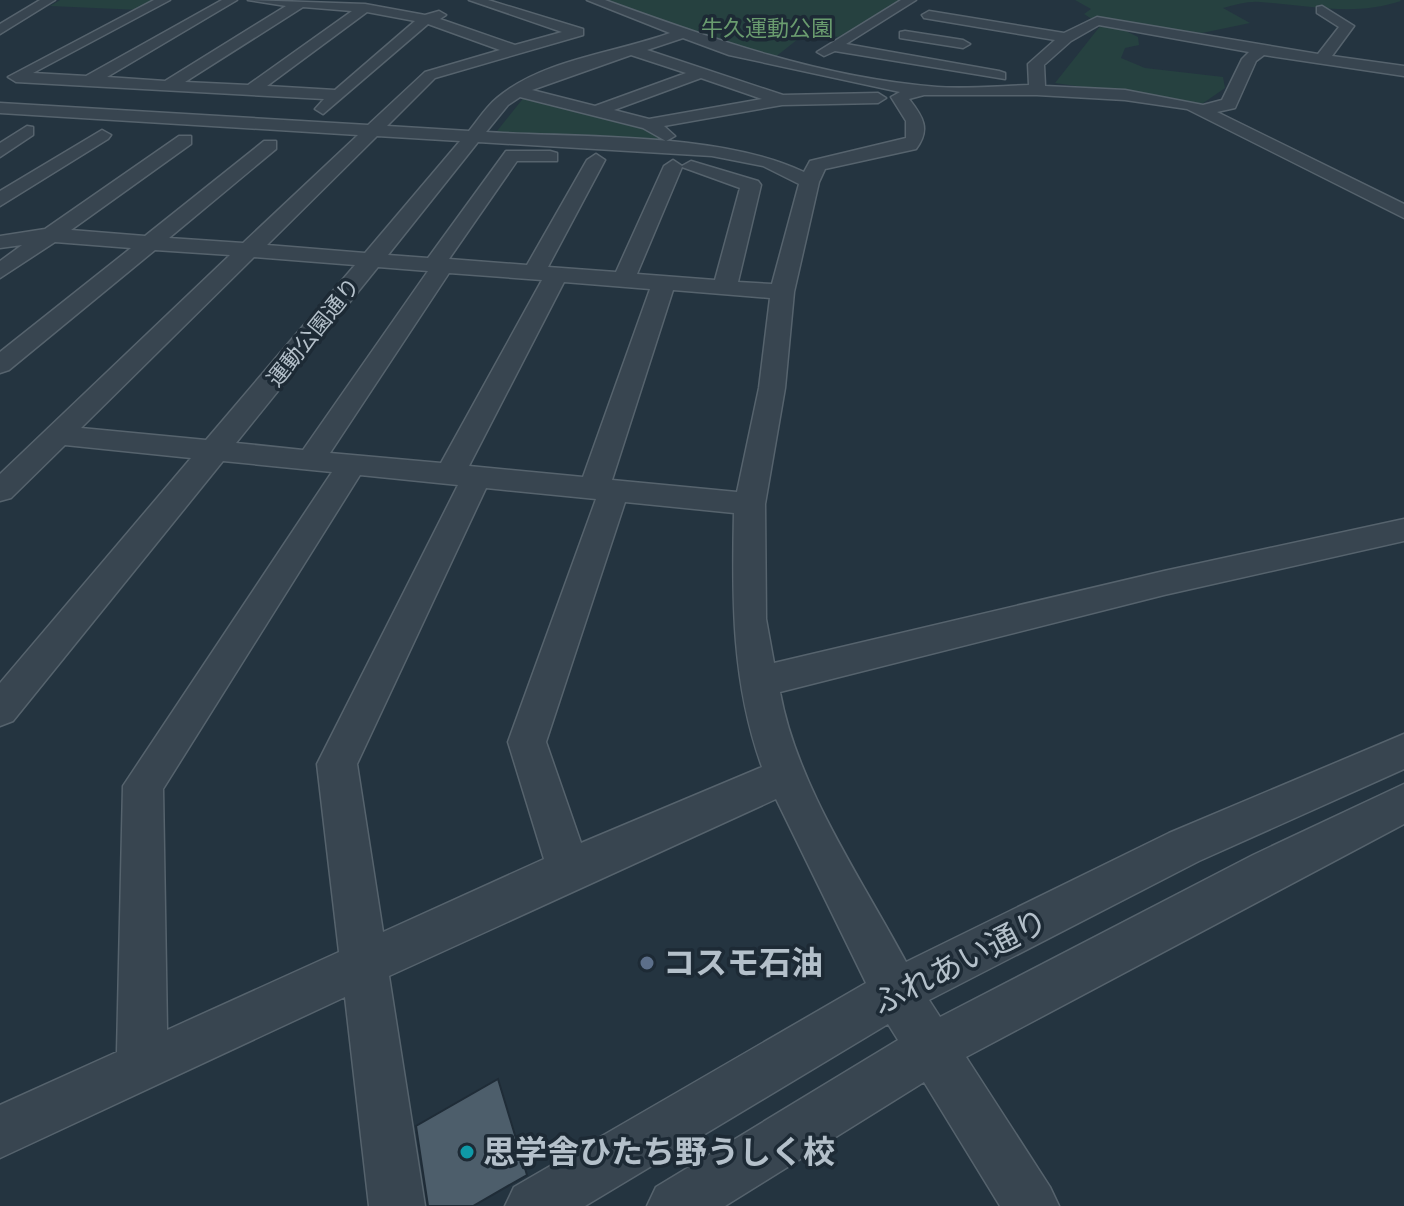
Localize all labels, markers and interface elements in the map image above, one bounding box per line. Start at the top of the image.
park label: 牛久運動公園 [701,14,833,42]
street label: 運動公園通り [261,272,365,392]
street label: ふれあい通り [865,900,1054,1023]
place label: コスモ石油 [663,942,823,982]
marker: コスモ石油 [638,954,656,972]
place label: 思学舎ひたち野うしく校 [483,1131,835,1171]
marker: 思学舎ひたち野うしく校 [458,1143,476,1161]

